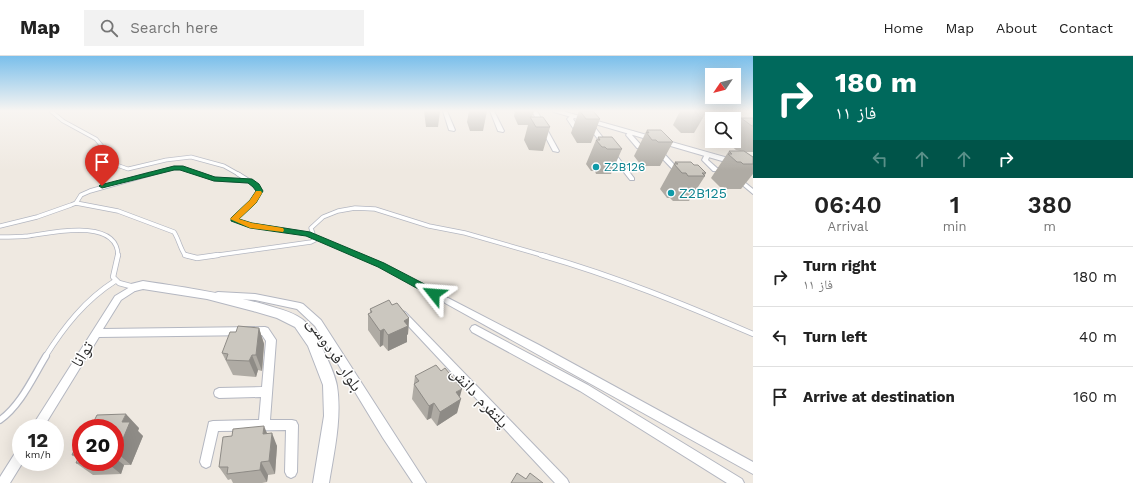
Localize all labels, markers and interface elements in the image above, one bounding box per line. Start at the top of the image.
search box [84,10,364,46]
text: Map [20,16,60,39]
icon: search [98,17,120,39]
text: Search here [130,19,218,37]
text: Home [883,20,923,36]
text: Map [945,20,974,36]
text: About [996,20,1037,36]
text: Contact [1059,20,1113,36]
text: 180 m [835,66,917,99]
north arrow [705,68,741,104]
map controls [705,68,741,148]
icon: right [769,72,821,124]
text: فاز ۱۱ [835,102,876,123]
button: search [705,112,741,148]
pin [85,145,119,186]
icon: left [869,148,891,170]
icon: ahead [911,148,933,170]
icon: ahead [953,148,975,170]
icon: right [995,148,1017,170]
icon: arrive [91,151,113,173]
place label: Z2B126 [604,160,645,174]
marker: Z2B126 [591,162,601,172]
place label: Z2B125 [679,185,727,201]
marker: Z2B125 [666,188,676,198]
text: 06:40 [814,191,882,219]
text: 1 [950,191,960,219]
text: 380 [1028,191,1072,219]
text: Arrival [828,219,868,234]
text: min [943,219,967,234]
text: m [1044,219,1056,234]
text: Turn right [803,257,876,275]
icon: right [769,266,791,288]
text: 180 m [1073,268,1117,286]
position arrow [413,273,455,315]
text: فاز ۱۱ [803,277,833,292]
street label: بلوار فردوسی [302,313,367,395]
icon: left [769,326,791,348]
text: Turn left [803,328,867,346]
text: 40 m [1079,328,1117,346]
street label: توانا [66,337,98,371]
street label: پلتفرم دانش [445,362,513,433]
icon: arrive [769,386,791,408]
text: Arrive at destination [803,388,955,406]
text: 160 m [1073,388,1117,406]
speed limit sign: 20 [72,419,124,471]
text: 12 [28,428,48,452]
text: km/h [25,449,51,460]

